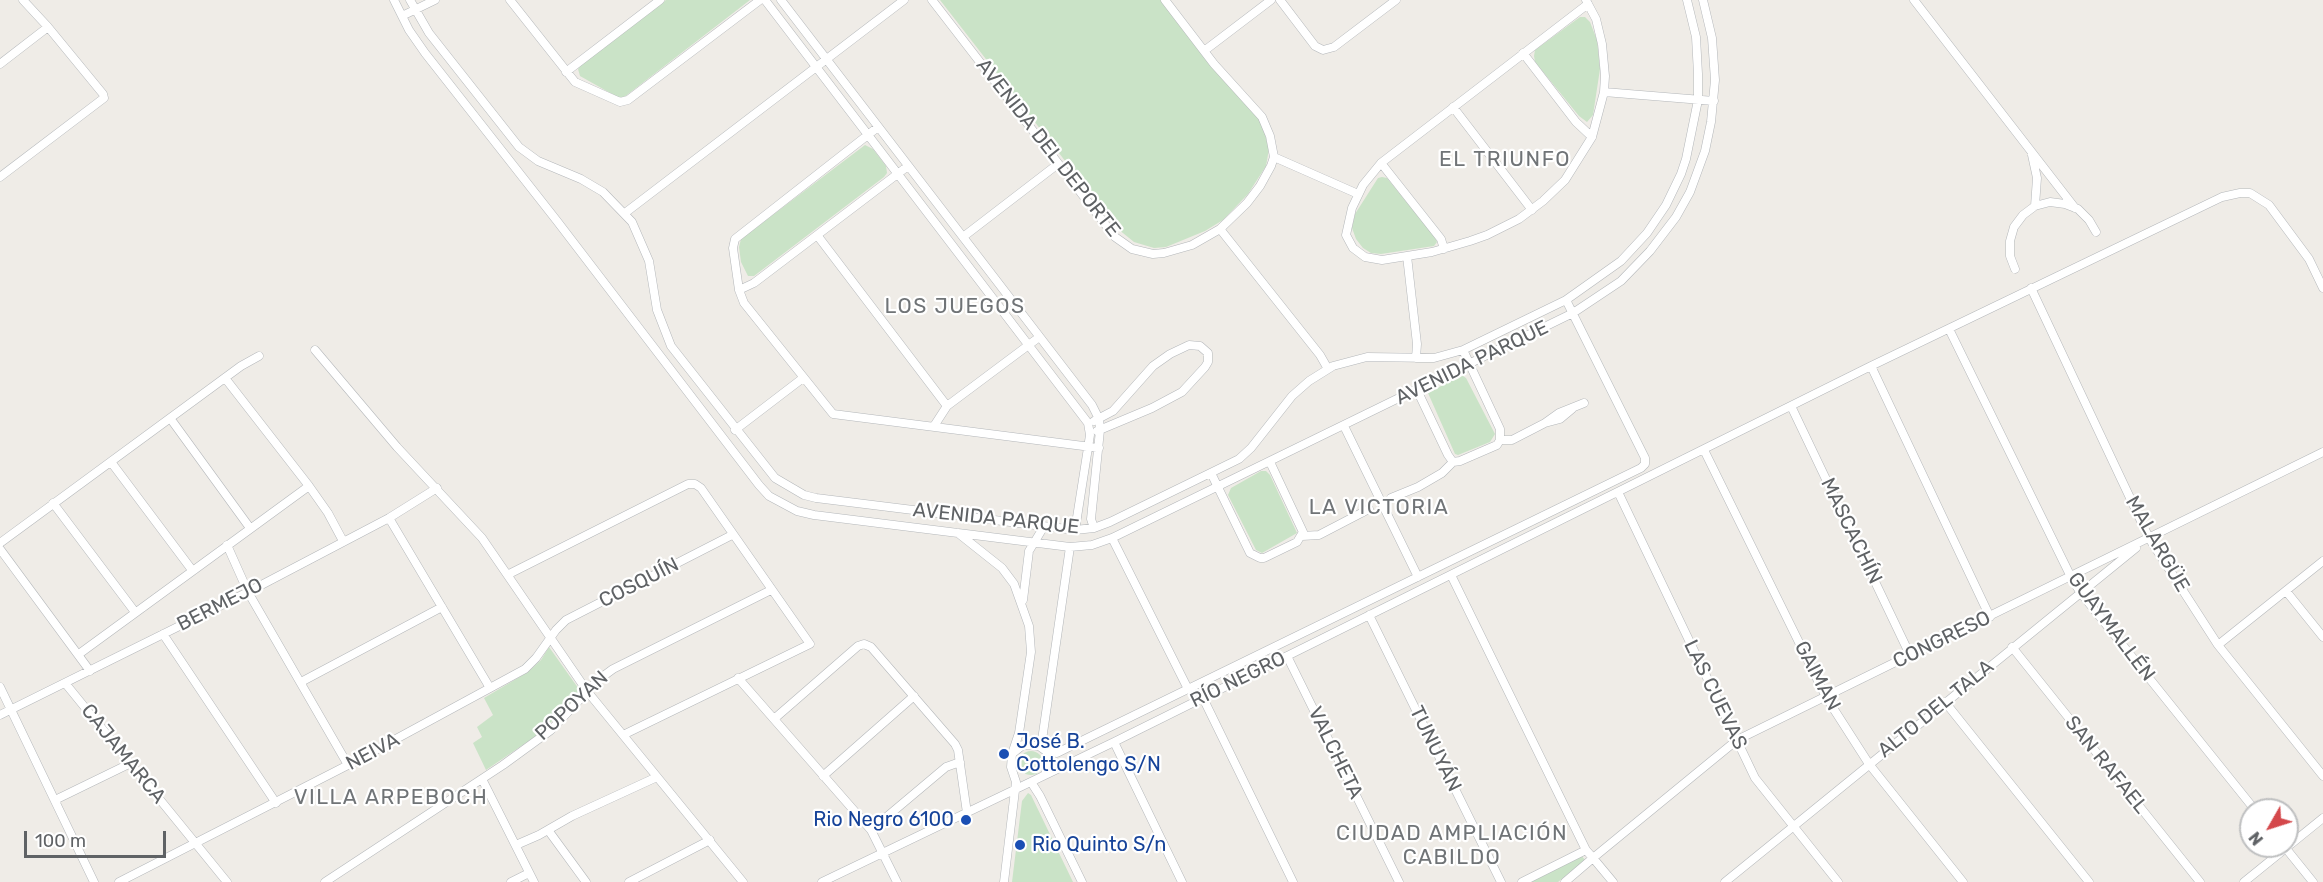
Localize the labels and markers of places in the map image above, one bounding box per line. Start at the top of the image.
place label: José B. Cottolengo S/N [1016,730,1161,777]
marker: José B. Cottolengo S/N [997,747,1011,761]
place label: Rio Negro 6100 [813,808,954,832]
marker: Rio Negro 6100 [959,813,973,827]
place label: Rio Quinto S/n [1032,833,1166,857]
marker: Rio Quinto S/n [1013,838,1027,852]

